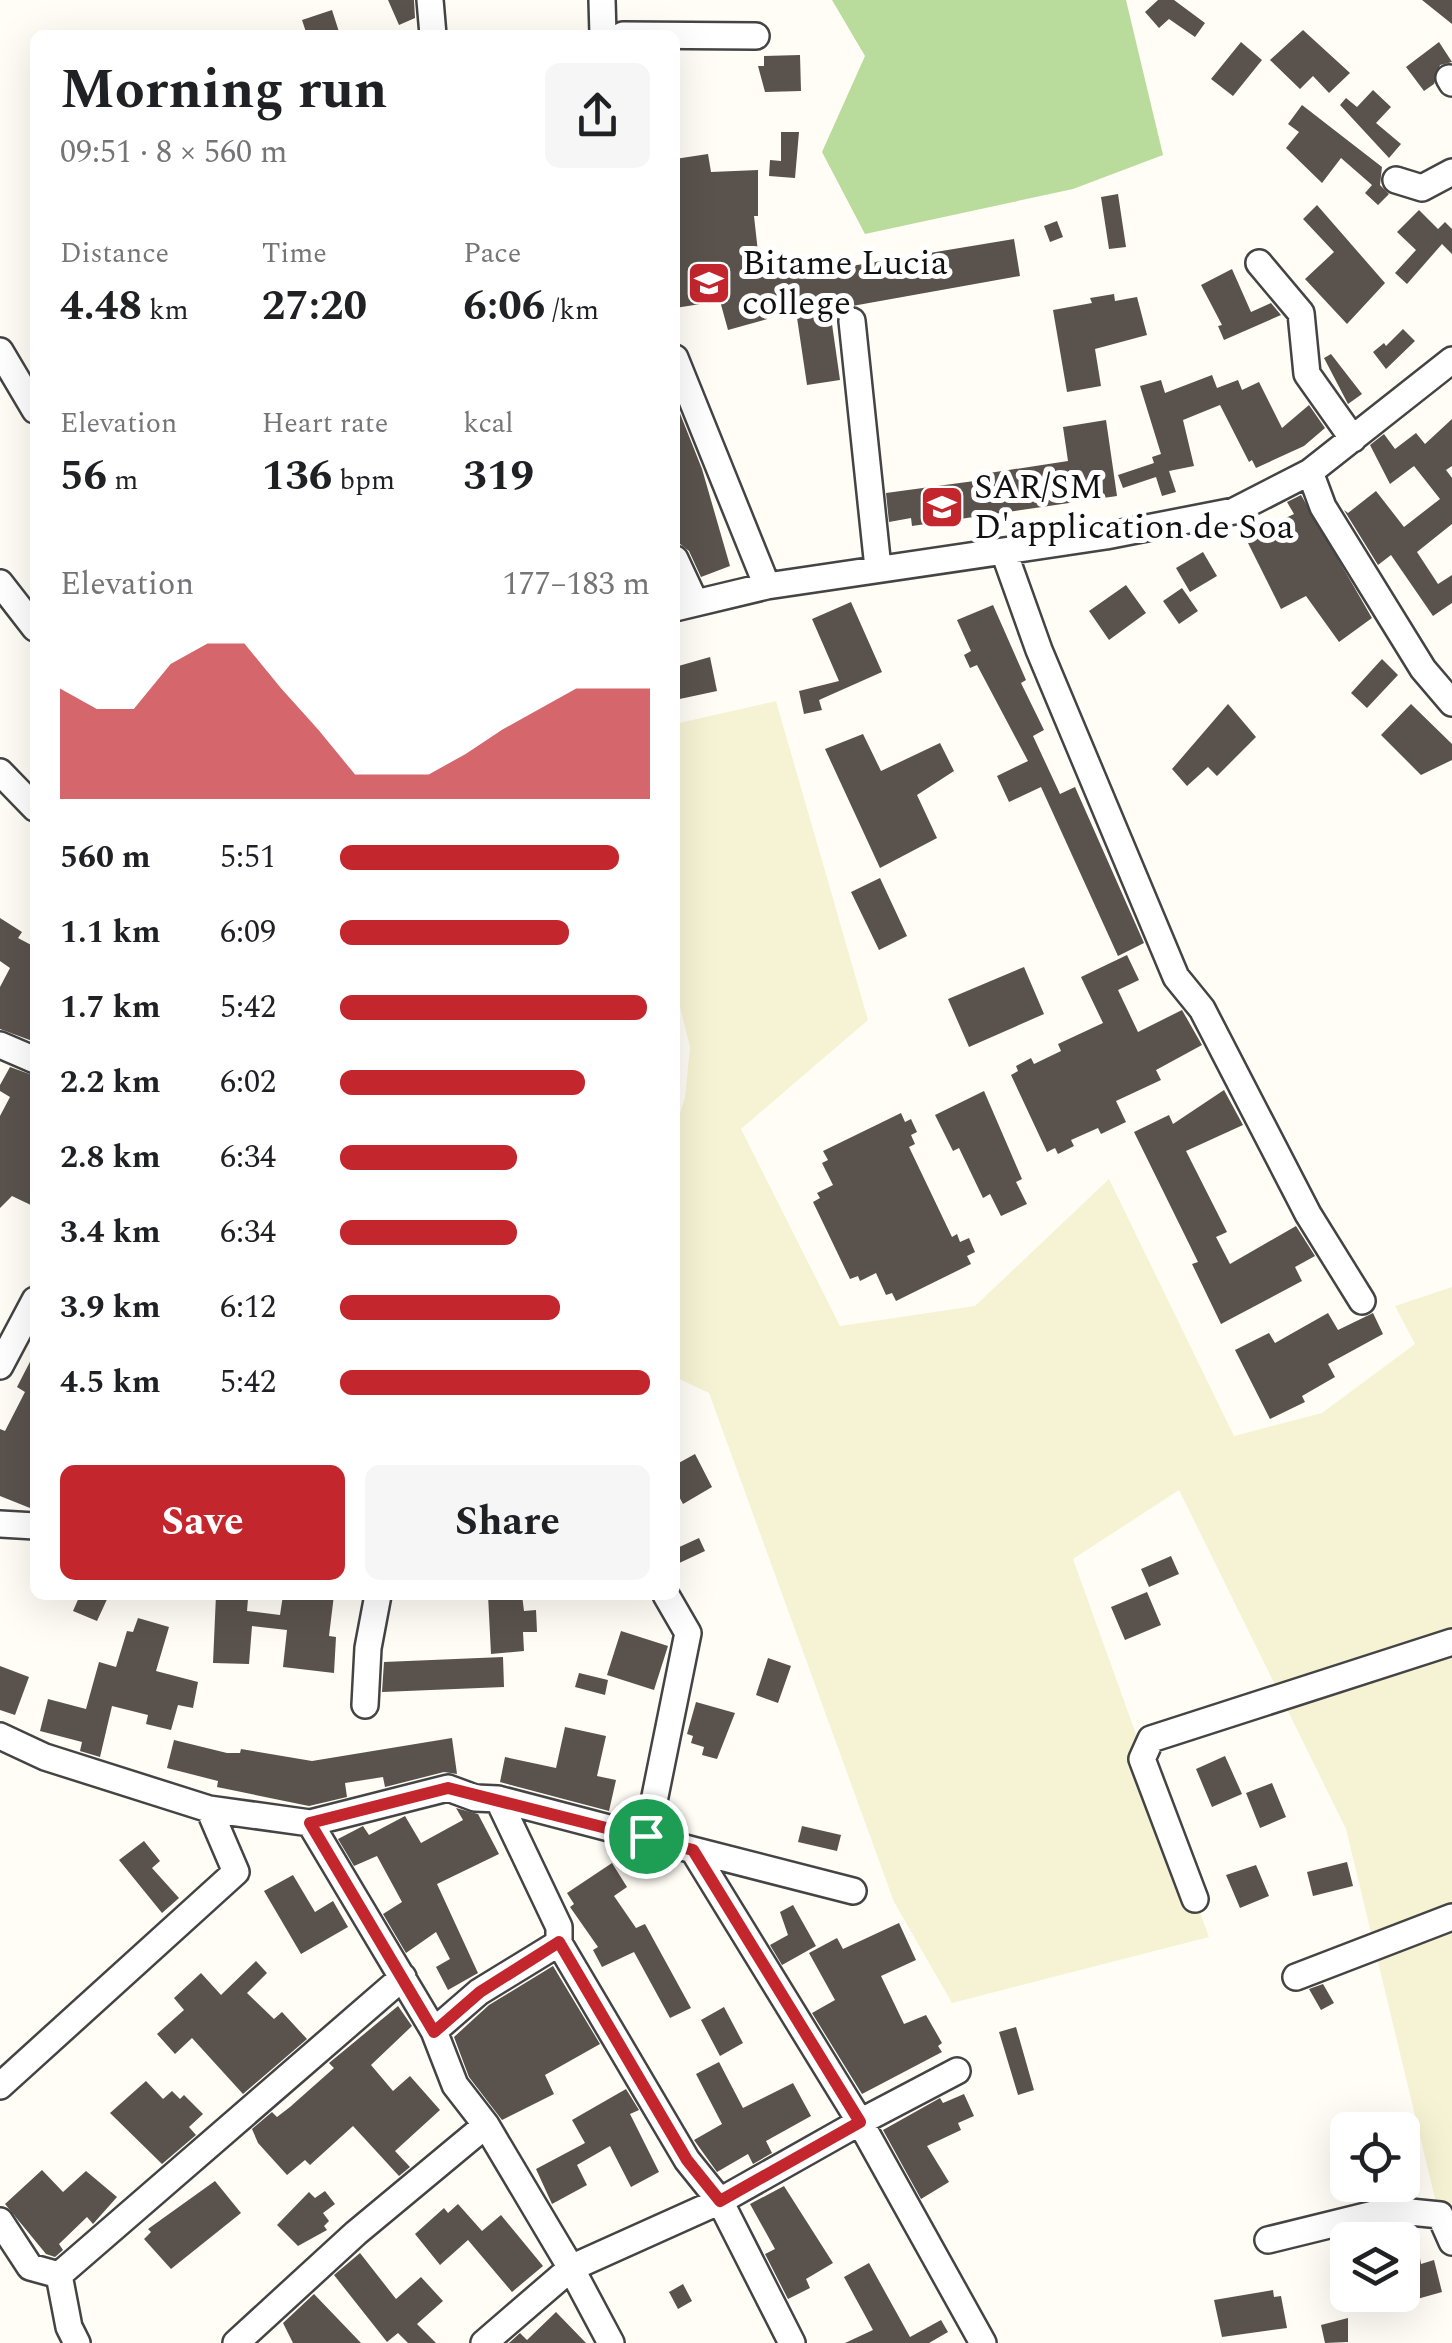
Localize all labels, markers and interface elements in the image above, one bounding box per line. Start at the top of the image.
text: Morning run [60,49,388,132]
button: share [545,63,650,168]
text: 09:51 · 8 × 560 m [60,128,288,177]
text: Distance [60,232,169,275]
text: Time [262,232,327,275]
text: Pace [463,232,521,275]
place label: Bitame Lucia college [742,237,948,330]
school or university icon: Bitame Lucia college [686,260,732,306]
text: 4.48 [60,275,142,338]
text: 27:20 [262,275,367,338]
text: 6:06 [463,275,545,338]
text: km [142,289,189,332]
text: /km [545,289,599,332]
text: Elevation [60,402,177,445]
text: Heart rate [262,402,388,445]
text: kcal [463,402,514,445]
text: 56 [60,445,107,508]
text: 136 [262,445,332,508]
text: 319 [463,445,534,508]
text: m [107,459,138,502]
text: bpm [332,459,395,502]
place label: SAR/SM D'application de Soa [974,461,1294,554]
school or university icon: SAR/SM D'application de Soa [919,484,965,530]
text: Elevation [60,560,194,609]
text: 177–183 m [502,560,650,609]
text: 560 m [60,833,151,882]
text: 5:51 [220,833,276,882]
text: 1.1 km [60,908,161,957]
text: 6:09 [220,908,276,957]
text: 1.7 km [60,983,161,1032]
text: 5:42 [220,983,276,1032]
text: 2.2 km [60,1058,161,1107]
text: 6:02 [220,1058,276,1107]
text: 2.8 km [60,1133,161,1182]
text: 6:34 [220,1133,276,1182]
text: 3.4 km [60,1208,161,1257]
text: 6:34 [220,1208,276,1257]
text: 3.9 km [60,1283,161,1332]
text: 6:12 [220,1283,276,1332]
text: 4.5 km [60,1358,161,1407]
text: 5:42 [220,1358,276,1407]
button: Save [60,1465,345,1580]
button: Share [365,1465,650,1580]
pin [604,1794,689,1879]
icon: arrive [619,1809,674,1864]
map controls [1330,2112,1420,2312]
button: locate [1330,2112,1420,2202]
button: layers [1330,2222,1420,2312]

